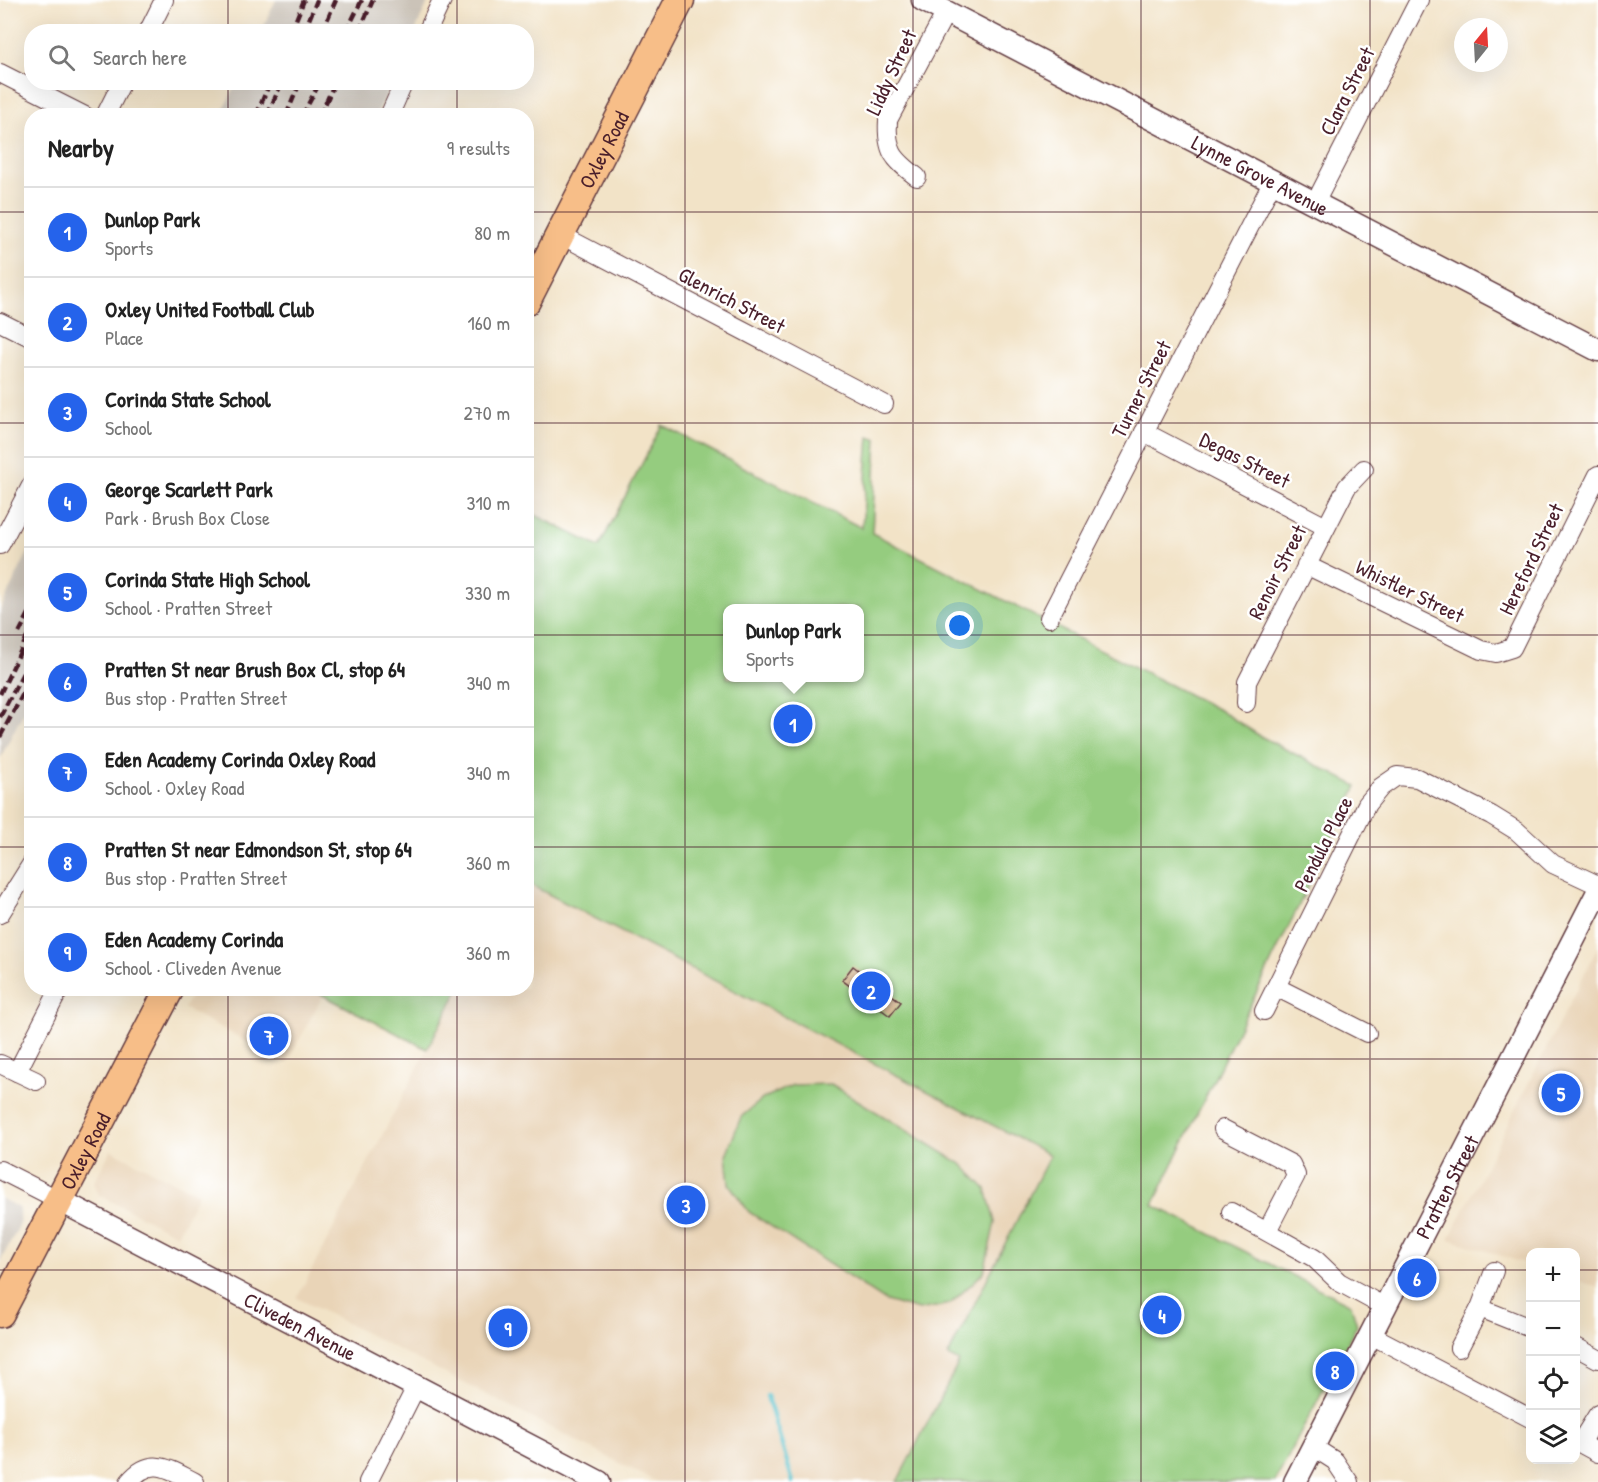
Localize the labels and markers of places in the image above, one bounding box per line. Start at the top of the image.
pin: 1 [774,702,812,746]
pin: 2 [852,968,890,1014]
pin: 7 [250,1014,288,1058]
pin: 5 [1542,1070,1580,1116]
pin: 3 [666,1182,706,1228]
pin: 6 [1398,1256,1436,1300]
pin: 4 [1142,1292,1182,1338]
pin: 9 [488,1306,528,1350]
pin: 8 [1316,1348,1354,1394]

